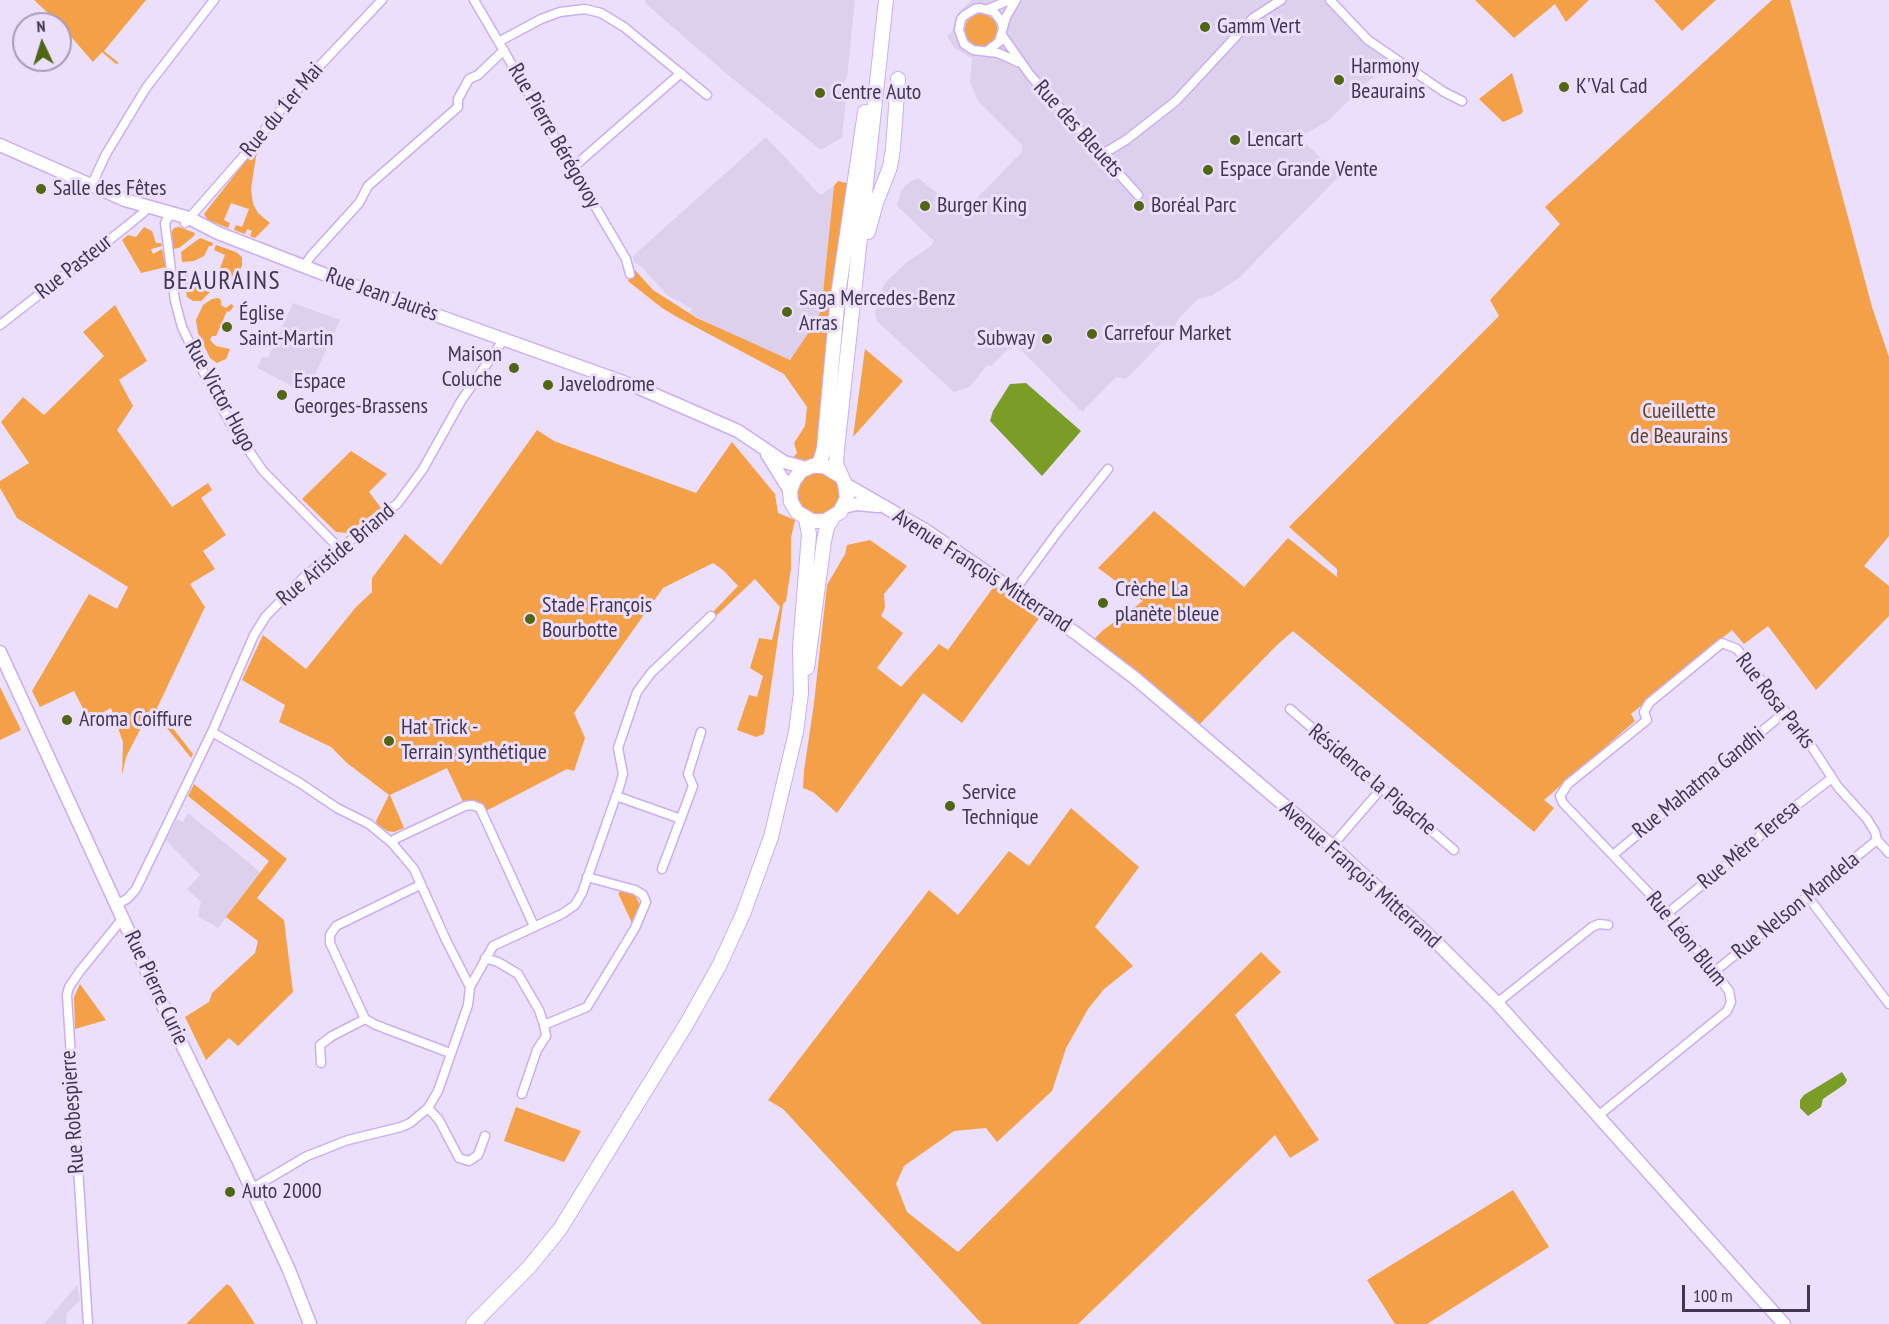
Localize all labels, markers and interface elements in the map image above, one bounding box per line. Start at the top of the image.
north arrow [12,12,72,72]
place label: Gamm Vert [1217,14,1301,40]
text: N [36,16,46,36]
marker: Gamm Vert [1198,20,1212,34]
place label: Harmony Beaurains [1351,54,1425,106]
street label: Rue du 1er Mai [235,58,329,162]
street label: Rue Pierre Bérégovoy [502,59,606,213]
marker: Harmony Beaurains [1332,73,1346,87]
place label: K'Val Cad [1576,74,1648,100]
street label: Rue des Bleuets [1028,75,1128,183]
place label: Centre Auto [832,80,921,106]
marker: K'Val Cad [1557,80,1571,94]
marker: Centre Auto [813,86,827,100]
place label: Lencart [1247,127,1303,153]
marker: Lencart [1228,133,1242,147]
place label: Espace Grande Vente [1220,157,1378,183]
marker: Espace Grande Vente [1201,163,1215,177]
place label: Salle des Fêtes [53,176,166,202]
marker: Salle des Fêtes [34,182,48,196]
place label: Burger King [937,193,1027,219]
place label: Boréal Parc [1151,193,1237,219]
marker: Burger King [918,199,932,213]
marker: Boréal Parc [1132,199,1146,213]
street label: Rue Pasteur [30,229,118,305]
street label: Rue Jean Jaurès [322,262,442,328]
district label: BEAURAINS [163,266,281,298]
place label: Saga Mercedes-Benz Arras [799,286,955,338]
place label: Église Saint-Martin [239,301,333,352]
marker: Saga Mercedes-Benz Arras [780,305,794,319]
marker: Église Saint-Martin [220,320,234,334]
place label: Carrefour Market [1104,321,1231,347]
place label: Subway [977,326,1035,352]
marker: Carrefour Market [1085,327,1099,341]
marker: Subway [1040,332,1054,346]
street label: Rue Victor Hugo [179,336,261,456]
place label: Maison Coluche [442,342,502,394]
marker: Maison Coluche [507,361,521,375]
place label: Espace Georges-Brassens [294,369,428,420]
place label: Javelodrome [560,372,655,398]
marker: Javelodrome [541,378,555,392]
marker: Espace Georges-Brassens [275,388,289,402]
park label: Cueillette de Beaurains [1630,399,1728,451]
street label: Rue Aristide Briand [272,498,400,612]
street label: Avenue François Mitterrand [888,503,1076,639]
place label: Crèche La planète bleue [1115,577,1219,628]
place label: Stade François Bourbotte [542,593,652,644]
marker: Crèche La planète bleue [1096,596,1110,610]
marker: Stade François Bourbotte [523,612,537,626]
street label: Rue Rosa Parks [1729,648,1821,754]
place label: Aroma Coiffure [79,707,192,733]
marker: Aroma Coiffure [60,713,74,727]
place label: Hat Trick - Terrain synthétique [401,715,547,766]
street label: Résidence la Pigache [1303,719,1441,841]
street label: Rue Mahatma Gandhi [1628,722,1770,844]
marker: Hat Trick - Terrain synthétique [382,734,396,748]
place label: Service Technique [962,780,1039,831]
street label: Rue Mère Teresa [1693,795,1805,895]
street label: Avenue François Mitterrand [1274,796,1446,954]
marker: Service Technique [943,799,957,813]
street label: Rue Nelson Mandela [1727,847,1865,965]
street label: Rue Léon Blum [1640,886,1732,992]
street label: Rue Pierre Curie [118,927,194,1049]
street label: Rue Robespierre [56,1049,90,1175]
place label: Auto 2000 [242,1179,322,1205]
marker: Auto 2000 [223,1185,237,1199]
scale bar [1685,1273,1812,1311]
text: 100 m [1693,1284,1733,1307]

